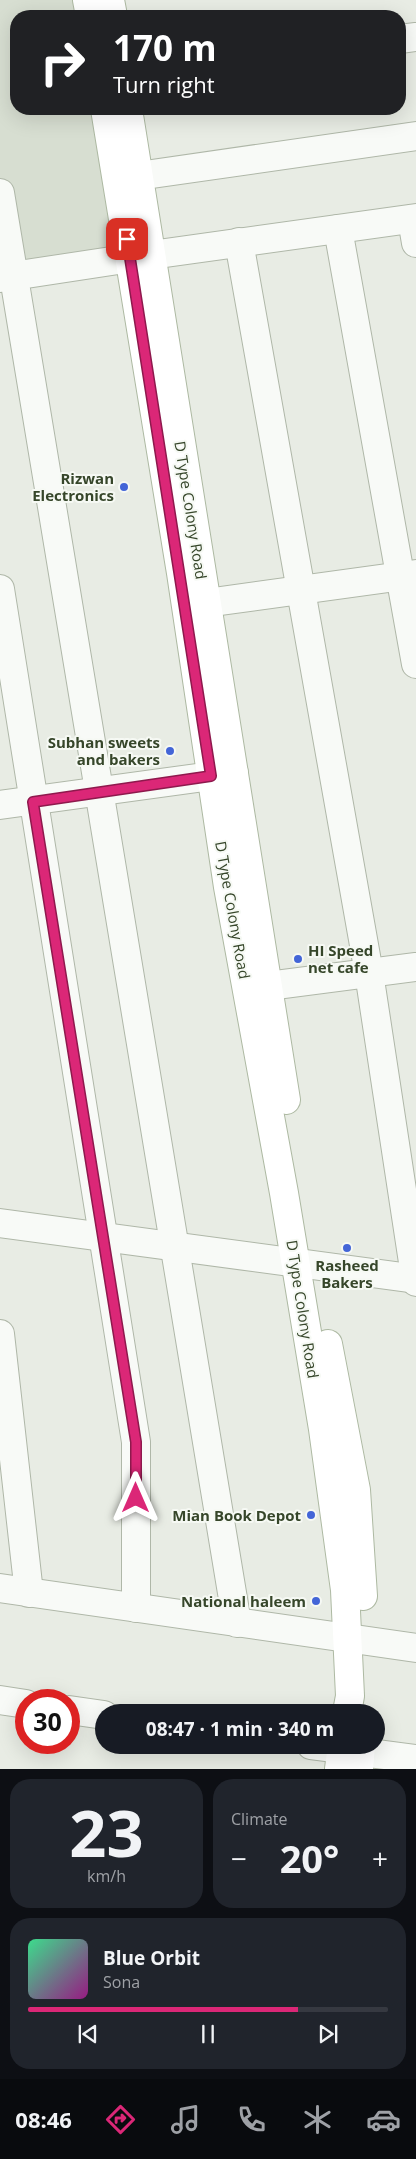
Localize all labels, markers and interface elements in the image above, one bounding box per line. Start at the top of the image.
text: 170 m [113,24,217,71]
icon: right [30,30,95,95]
text: Turn right [113,69,215,99]
pin [106,218,148,260]
icon: arrive [113,225,141,253]
street label: D Type Colony Road [170,439,212,581]
place label: Rizwan Electronics [32,468,114,505]
marker: Rizwan Electronics [118,481,130,493]
place label: Subhan sweets and bakers [48,732,160,769]
marker: Subhan sweets and bakers [164,745,176,757]
street label: D Type Colony Road [211,839,255,981]
place label: HI Speed net cafe [308,940,373,977]
marker: HI Speed net cafe [292,953,304,965]
street label: D Type Colony Road [282,1238,324,1380]
marker: Rasheed Bakers [341,1242,353,1254]
place label: Rasheed Bakers [315,1255,379,1292]
position arrow [109,1471,161,1523]
place label: Mian Book Depot [172,1505,301,1525]
marker: Mian Book Depot [305,1509,317,1521]
place label: National haleem [181,1591,306,1611]
marker: National haleem [310,1595,322,1607]
speed limit sign: 30 [15,1689,80,1754]
text: 08:47 · 1 min · 340 m [146,1716,334,1742]
text: 23 [69,1788,144,1876]
text: Climate [231,1808,288,1830]
text: 20° [280,1832,339,1884]
text: − [231,1839,247,1877]
text: + [372,1839,388,1877]
text: km/h [87,1865,126,1887]
text: Blue Orbit [103,1945,200,1971]
text: Sona [103,1971,140,1993]
icon: previous [74,2020,102,2048]
icon: pause [194,2020,222,2048]
icon: next [314,2020,342,2048]
icon: directions [103,2102,138,2137]
icon: music [168,2102,203,2137]
icon: phone [234,2102,269,2137]
icon: climate [300,2102,335,2137]
icon: car [366,2102,401,2137]
text: 08:46 [15,2104,72,2134]

